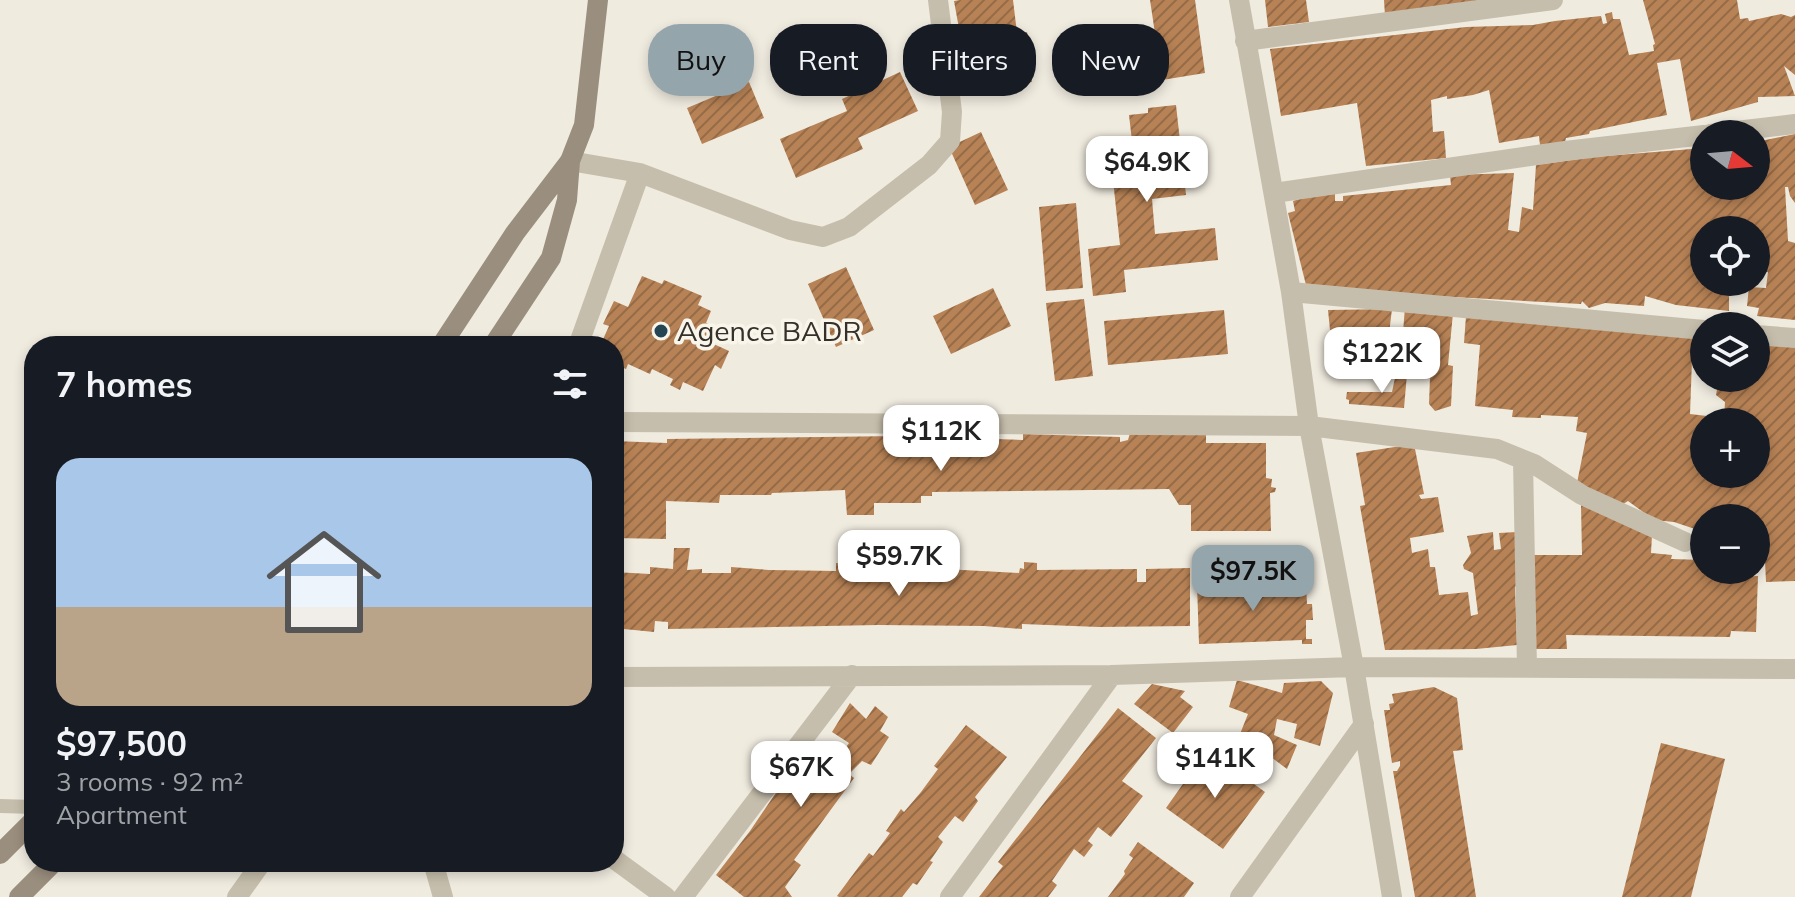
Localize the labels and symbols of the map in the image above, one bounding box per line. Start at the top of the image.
north arrow [1690,120,1770,200]
pin: $64.9K [1082,136,1212,204]
place label: Agence BADR [677,313,862,348]
marker: Agence BADR [652,322,670,340]
pin: $122K [1326,327,1438,395]
pin: $112K [885,405,997,473]
pin: $59.7K [834,530,964,598]
pin: $97.5K [1188,545,1318,613]
pin: $141K [1159,732,1271,800]
pin: $67K [754,741,848,809]

